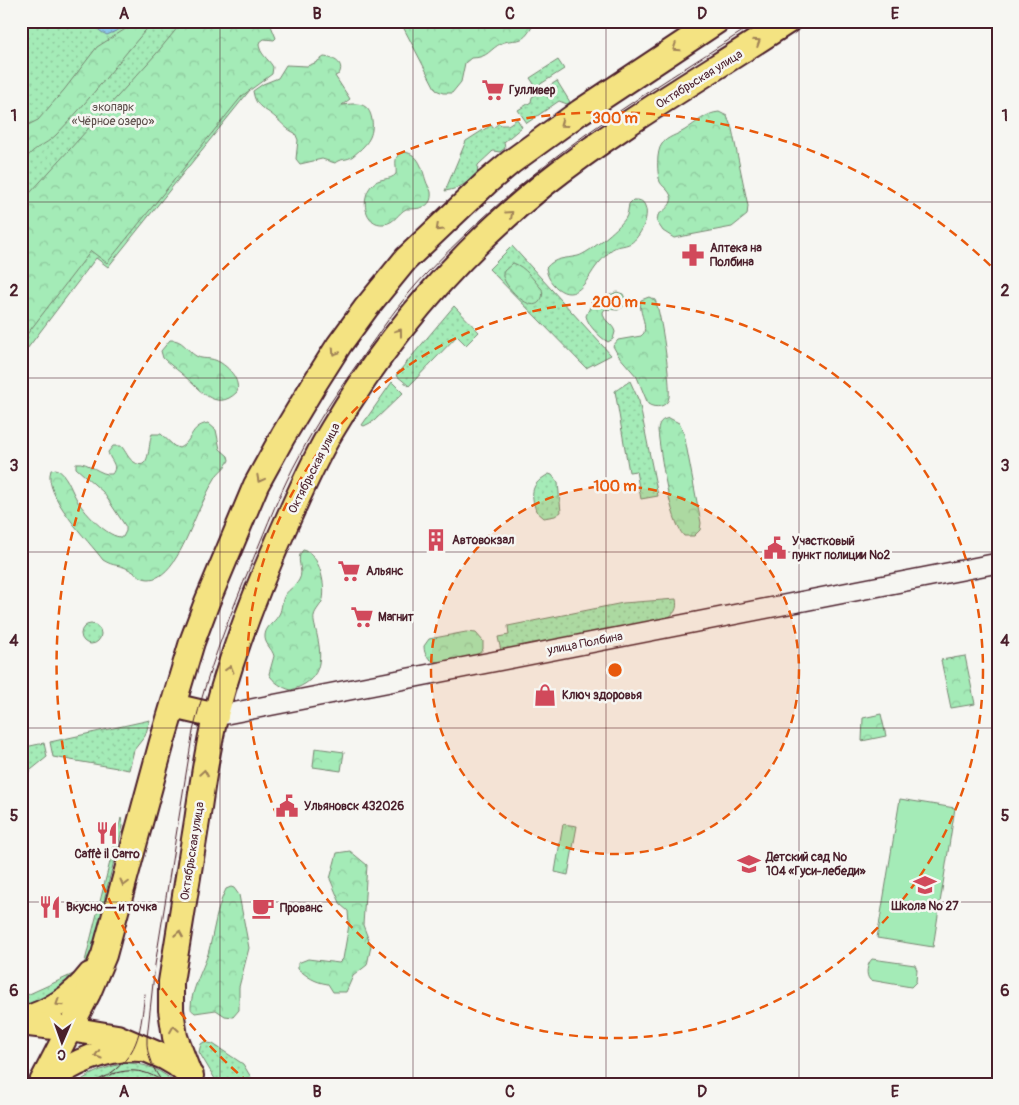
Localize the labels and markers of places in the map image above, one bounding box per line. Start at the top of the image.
supermarket icon: Гулливер [480,77,506,103]
place label: Гулливер [509,83,556,98]
place label: Аптека на Полбина [710,241,762,270]
pharmacy icon: Аптека на Полбина [680,242,706,268]
building icon: Автовокзал [423,527,449,553]
place label: Автовокзал [452,533,514,548]
place label: Участковый пункт полиции №2 [792,534,891,563]
public building icon: Участковый пункт полиции №2 [762,535,788,561]
supermarket icon: Альянс [336,558,362,584]
place label: Альянс [366,564,403,579]
supermarket icon: Магнит [349,604,375,630]
place label: Магнит [378,610,415,625]
centre of rings [606,661,624,679]
shop icon: Ключ здоровья [532,682,558,708]
place label: Ключ здоровья [562,688,642,703]
public building icon: Ульяновск 432026 [274,793,300,819]
place label: Ульяновск 432026 [304,799,404,814]
restaurant icon: Caffè il Carro [94,820,120,846]
place label: Caffè il Carro [74,847,140,862]
place label: Детский сад № 104 «Гуси-лебеди» [765,850,866,879]
school or university icon: Детский сад № 104 «Гуси-лебеди» [736,851,762,877]
school or university icon: Школа № 27 [912,872,938,898]
restaurant icon: Вкусно — и точка [37,894,63,920]
cafe icon: Прованс [250,895,276,921]
place label: Школа № 27 [890,899,959,914]
place label: Вкусно — и точка [66,900,158,915]
place label: Прованс [280,901,323,916]

